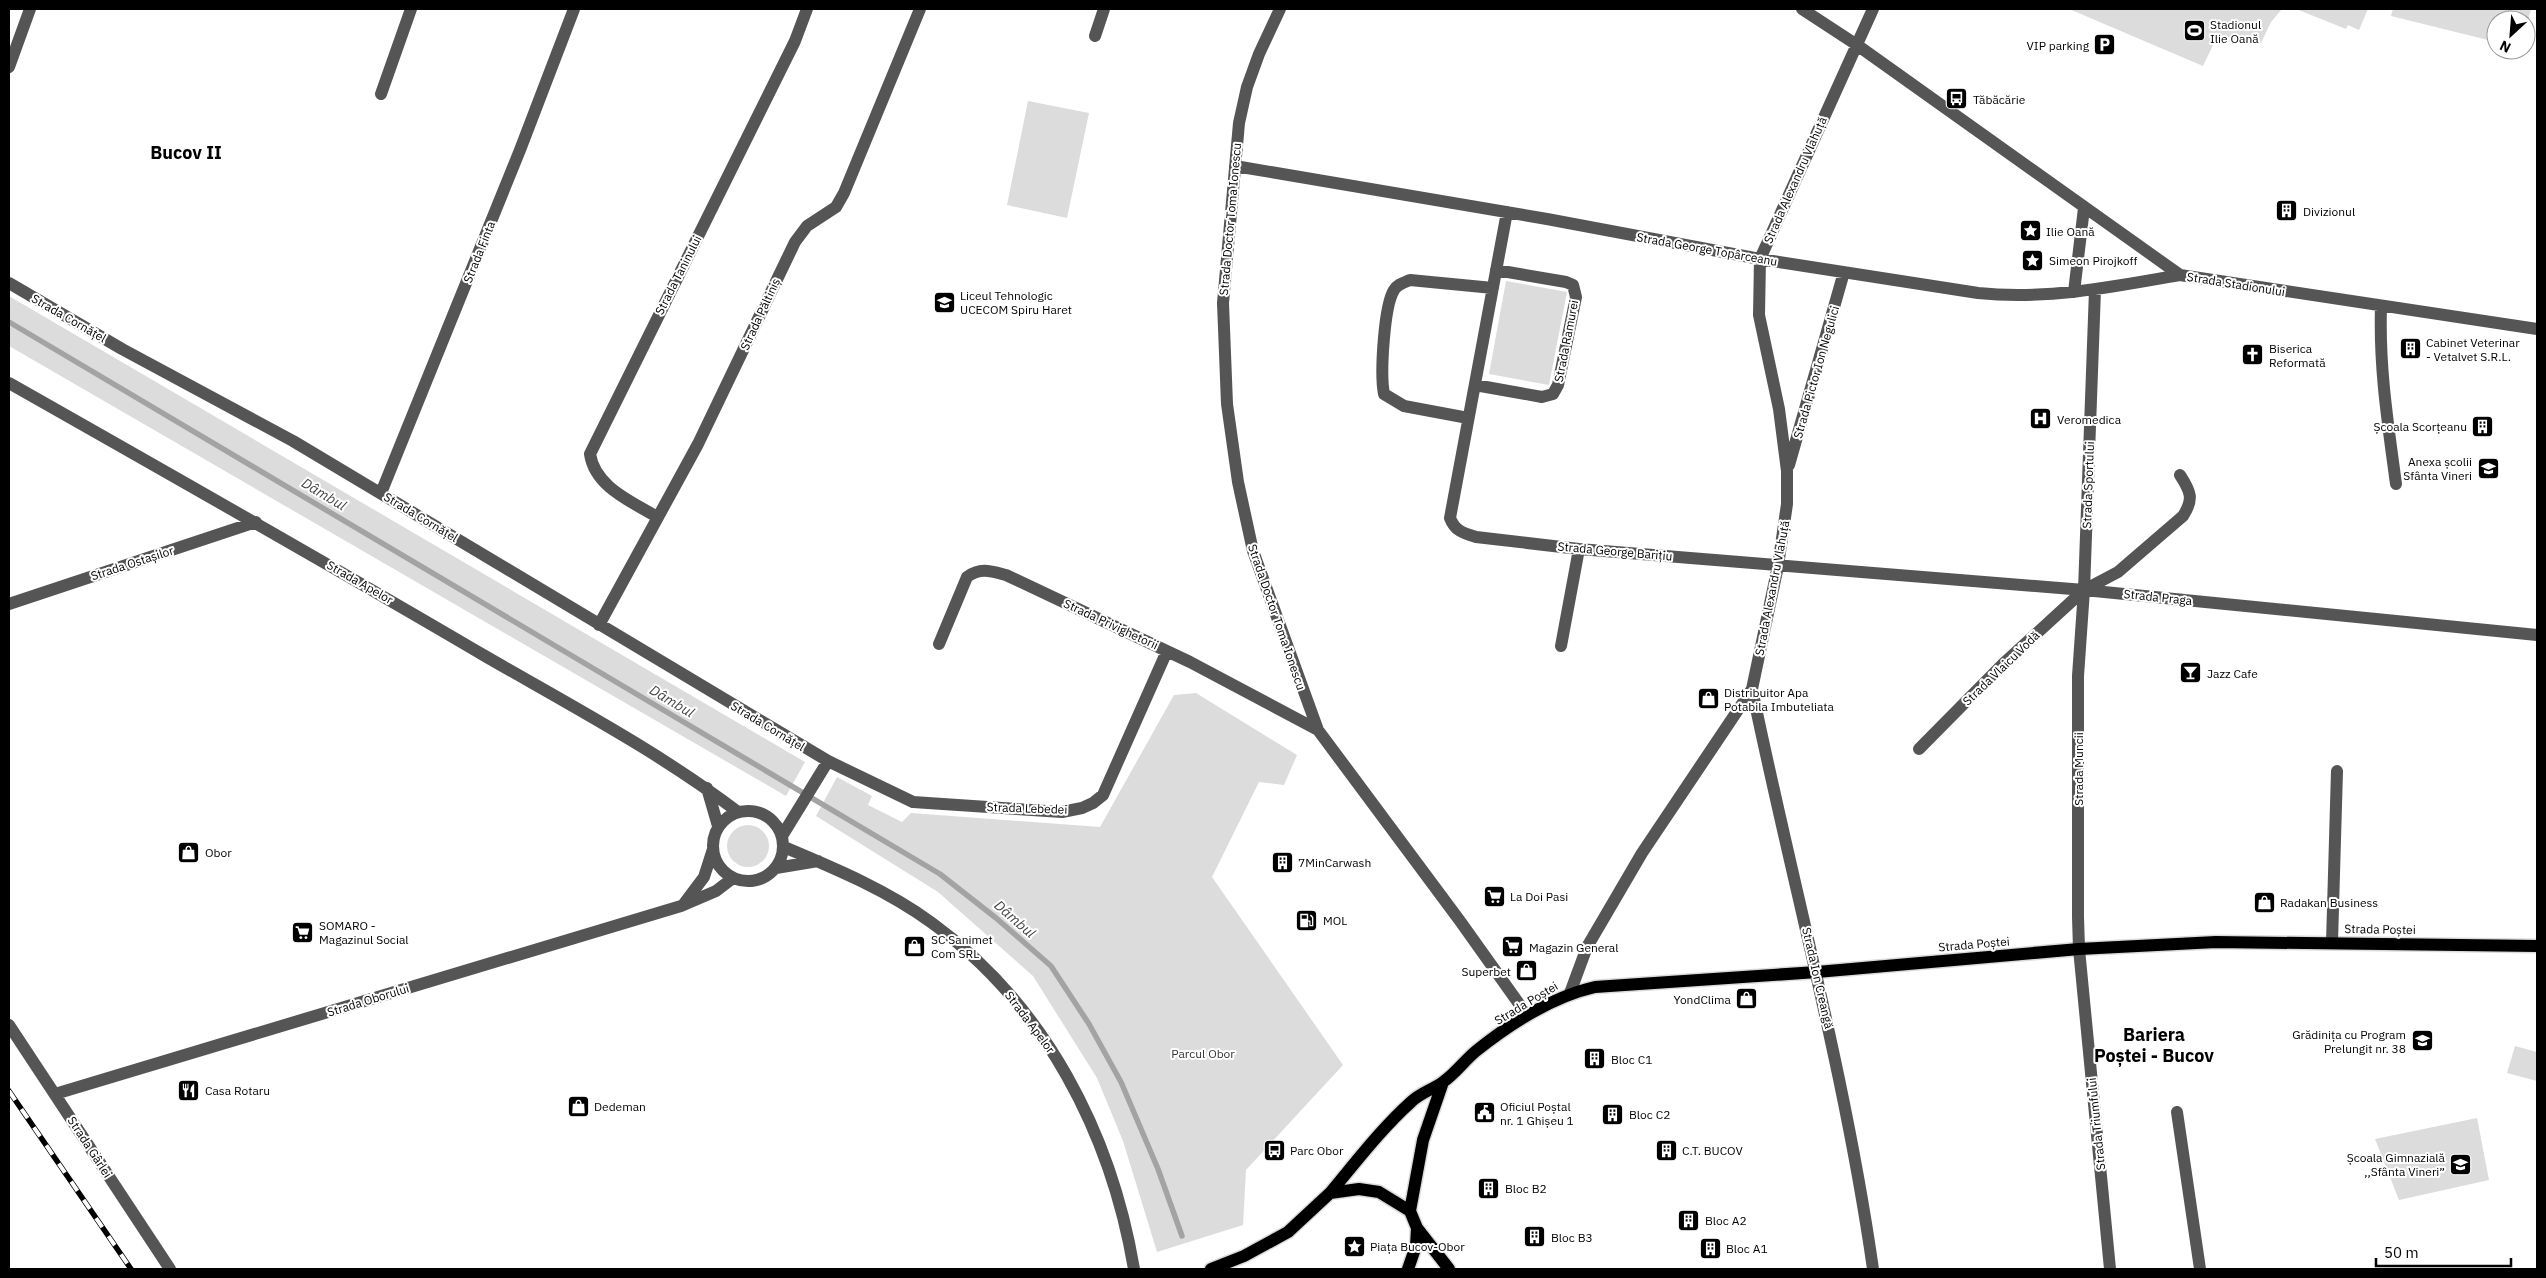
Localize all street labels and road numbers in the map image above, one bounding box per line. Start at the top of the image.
street label: Strada Alexandru Vlahuță [1760,114,1830,246]
street label: Strada Doctor Toma Ionescu [1216,142,1244,296]
street label: Strada Finta [460,218,498,285]
street label: Strada George Topârceanu [1635,229,1779,269]
street label: Strada Taninului [652,233,704,317]
street label: Strada Stadionului [2186,269,2286,299]
street label: Strada Păltiniș [737,275,783,352]
street label: Strada Cornățel [29,291,109,345]
street label: Strada Ramurei [1551,299,1581,383]
street label: Strada Pictor Ion Negulici [1790,304,1842,440]
street label: Strada Sportului [2079,441,2097,529]
street label: Strada Cornățel [381,489,461,545]
street label: Strada Alexandru Vlahuță [1752,519,1793,657]
street label: Strada George Barițiu [1557,539,1673,563]
street label: Strada Ostașilor [89,542,176,583]
street label: Strada Doctor Toma Ionescu [1245,542,1309,692]
street label: Strada Apelor [324,557,396,607]
street label: Strada Praga [2123,586,2194,608]
street label: Strada Privighetorii [1061,596,1161,652]
street label: Strada Vlaicu Vodă [1960,627,2043,708]
street label: Strada Cornățel [728,698,808,754]
street label: Strada Muncii [2071,732,2086,806]
street label: Strada Lebedei [986,799,1068,817]
street label: Strada Poștei [2344,921,2416,937]
street label: Strada Ion Creangă [1799,926,1837,1031]
street label: Strada Poștei [1938,933,2010,955]
street label: Strada Poștei [1492,978,1560,1028]
street label: Strada Oborului [325,980,411,1020]
street label: Strada Apelor [1002,988,1059,1056]
street label: Strada Triumfului [2084,1077,2108,1171]
street label: Strada Gârlei [65,1113,115,1181]

